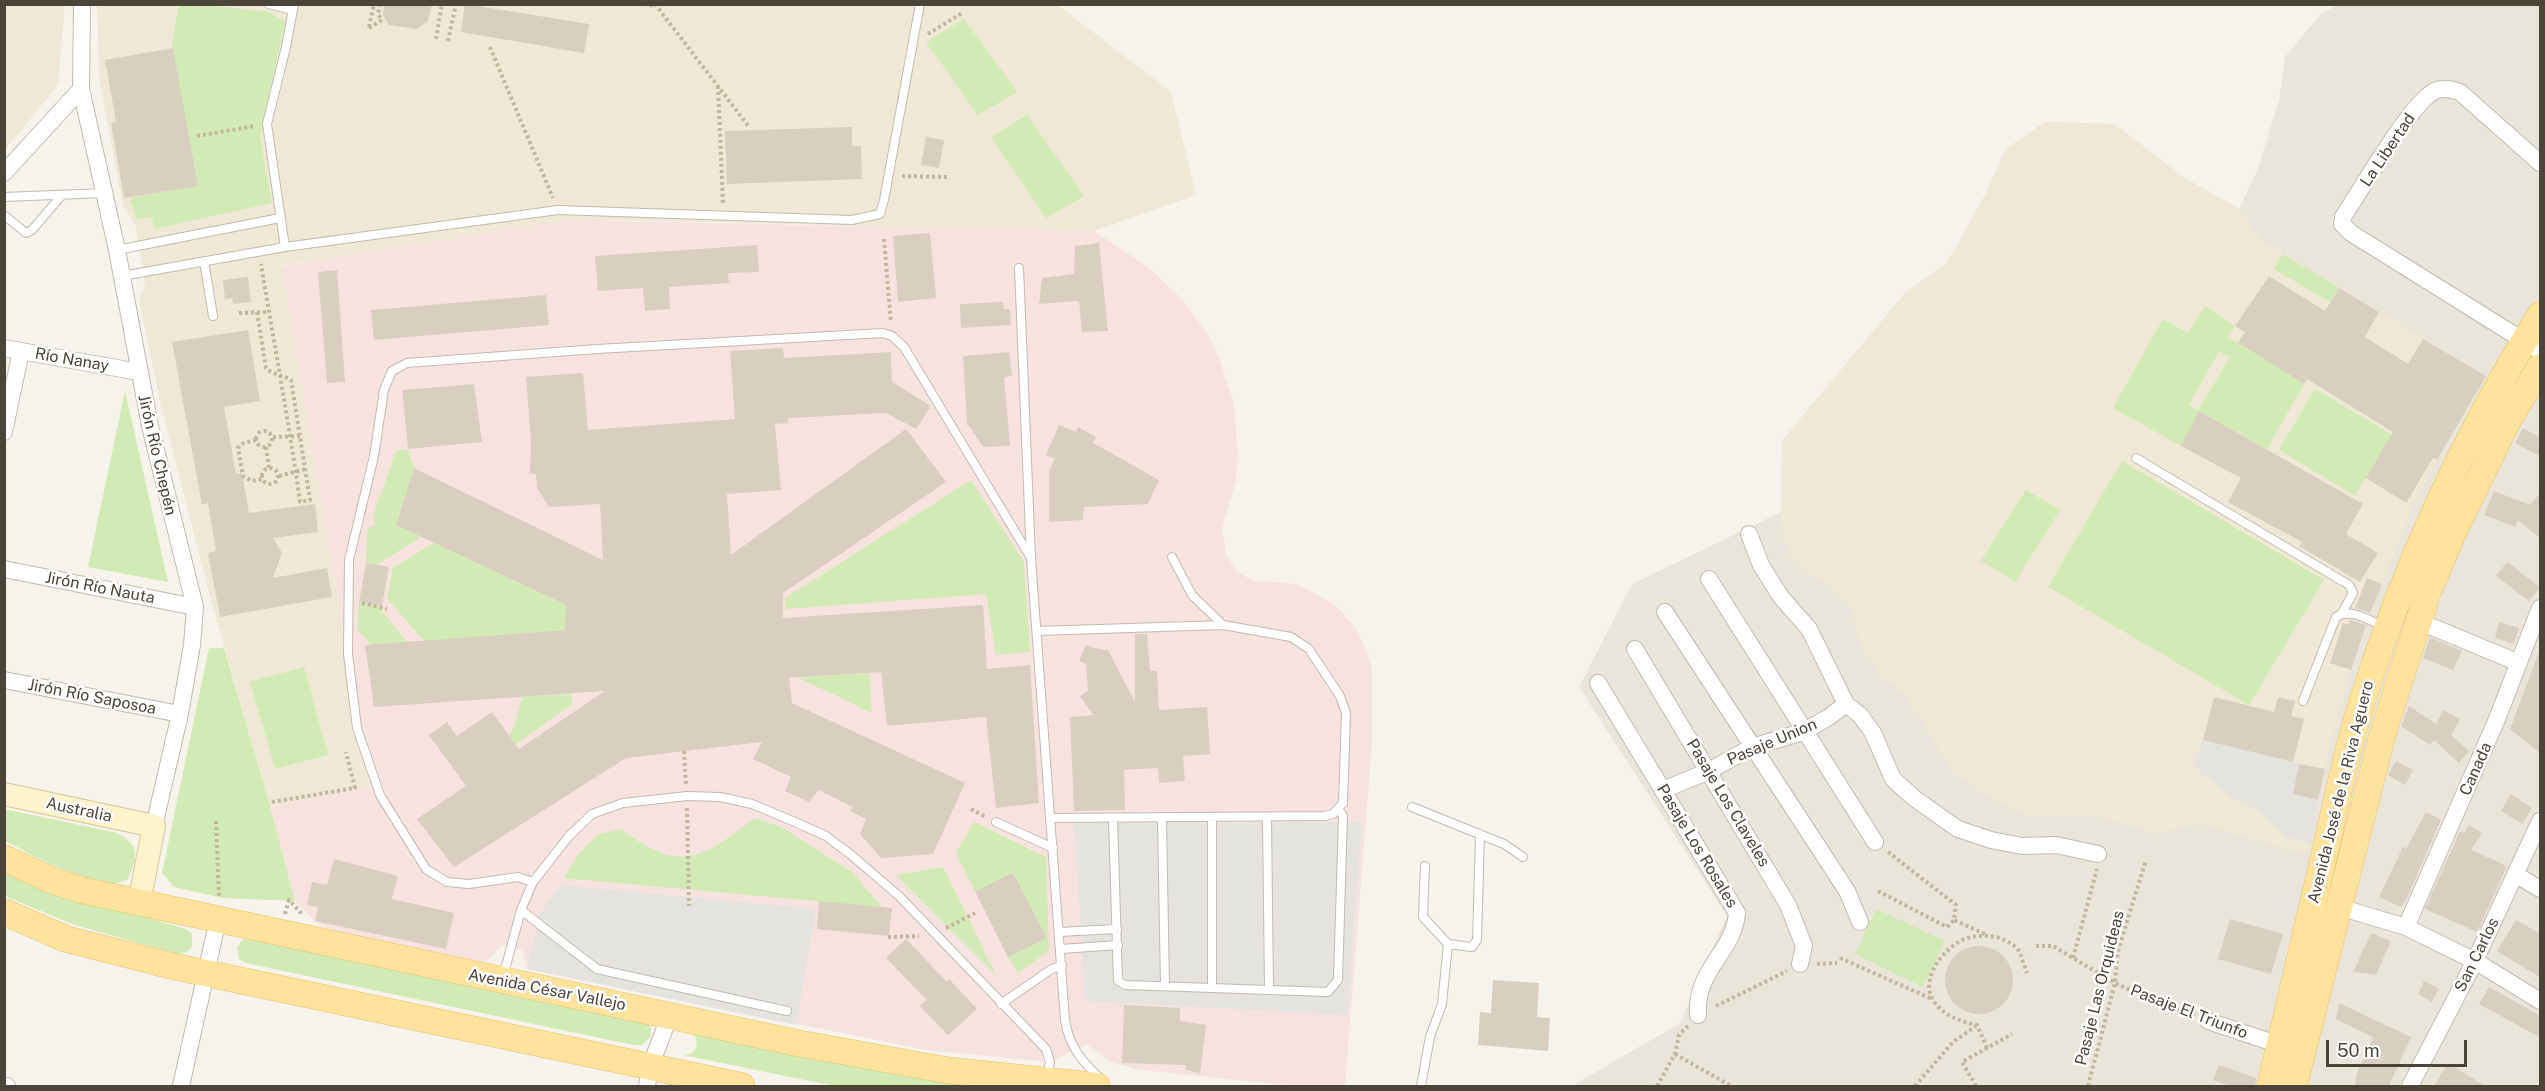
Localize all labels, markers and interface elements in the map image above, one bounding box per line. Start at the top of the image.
street label: La Libertad [2356,110,2420,190]
street label: Río Nanay [34,344,110,376]
street label: Jirón Río Chepén [134,393,180,517]
street label: Jirón Río Nauta [44,568,156,608]
street label: Jirón Río Saposoa [26,675,158,719]
street label: Avenida José de la Riva Aguero [2304,679,2378,905]
street label: Pasaje Union [1724,714,1820,770]
street label: Pasaje Los Claveles [1682,736,1774,870]
street label: Canada [2456,739,2496,799]
street label: Pasaje Los Rosales [1652,781,1742,911]
street label: Australia [44,794,114,826]
street label: Pasaje Las Orquideas [2071,909,2129,1067]
street label: San Carlos [2451,915,2503,995]
street label: Avenida César Vallejo [467,965,627,1015]
street label: Pasaje El Triunfo [2128,981,2250,1043]
scale bar [2329,1028,2470,1066]
text: 50 m [2337,1040,2380,1061]

